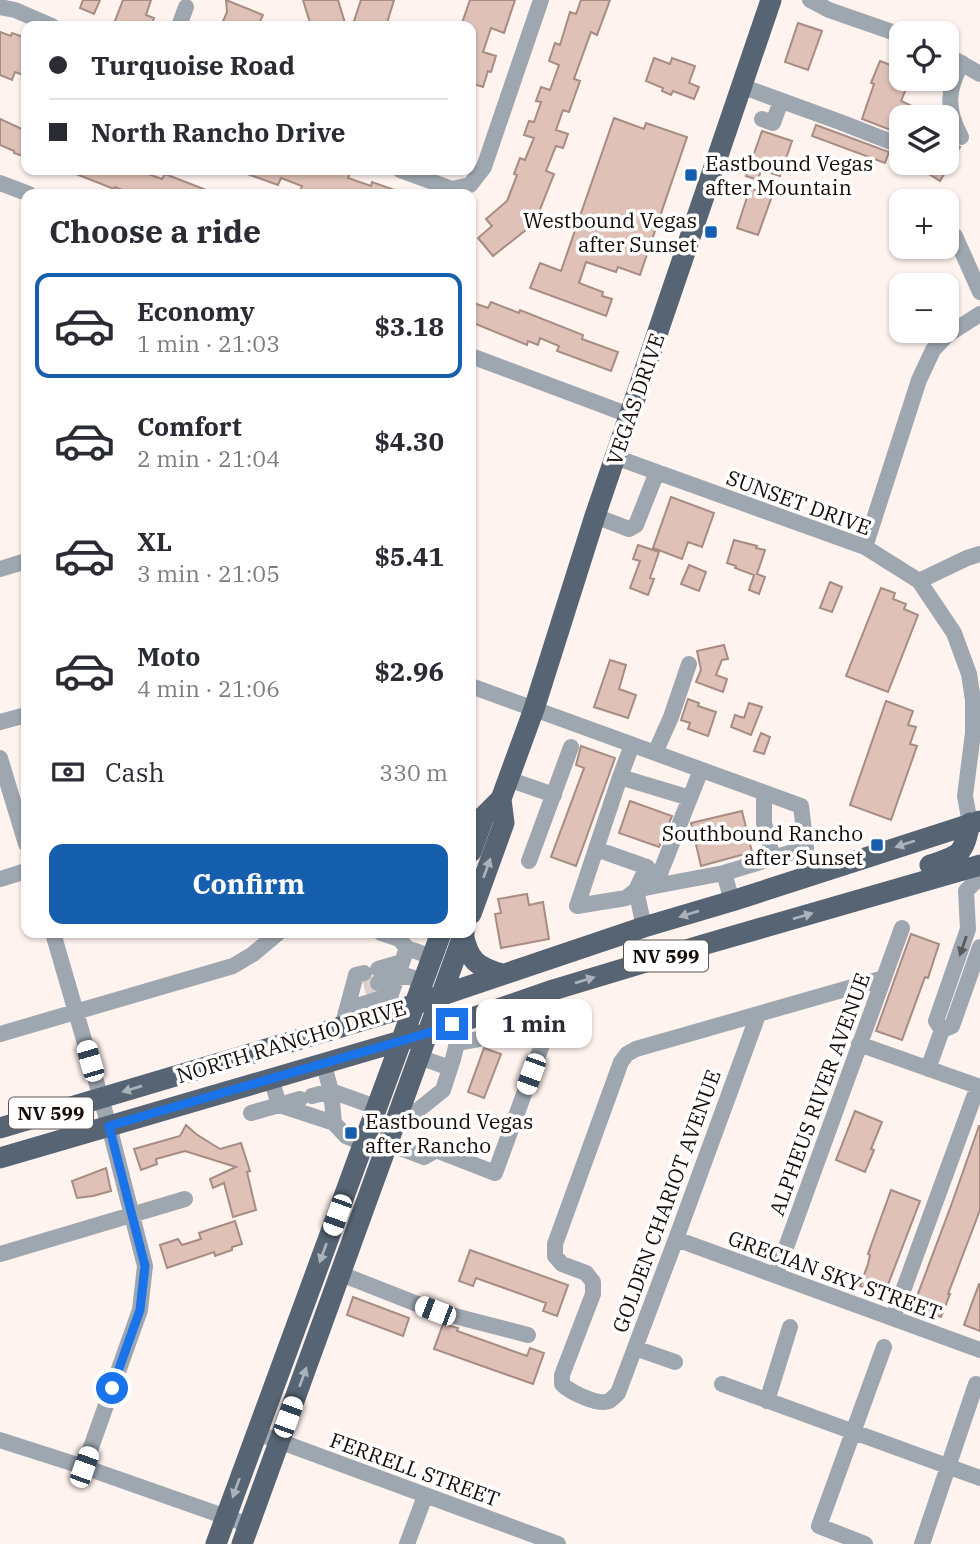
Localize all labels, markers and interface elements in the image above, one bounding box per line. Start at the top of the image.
map controls [889,21,959,343]
button: locate [889,21,959,91]
text: Turquoise Road [91,48,295,82]
button: layers [889,105,959,175]
text: North Rancho Drive [91,115,346,149]
place label: Eastbound Vegas after Mountain [705,149,873,201]
marker: Eastbound Vegas after Mountain [683,167,699,183]
button: + [889,189,959,259]
place label: Westbound Vegas after Sunset [523,206,697,258]
text: Choose a ride [49,210,261,252]
marker: Westbound Vegas after Sunset [703,224,719,240]
button: − [889,273,959,343]
icon: car [53,294,116,357]
text: Economy [137,294,255,328]
text: $3.18 [374,309,444,343]
text: 1 min · 21:03 [137,328,280,358]
street label: VEGAS DRIVE [599,329,671,469]
icon: car [53,409,116,472]
text: Comfort [137,409,242,443]
text: $4.30 [374,424,444,458]
text: 2 min · 21:04 [137,443,280,473]
street label: SUNSET DRIVE [723,463,875,541]
icon: car [53,524,116,587]
text: XL [137,524,172,558]
text: $5.41 [374,539,444,573]
text: 3 min · 21:05 [137,558,280,588]
icon: car [53,639,116,702]
text: Moto [137,639,200,673]
text: $2.96 [374,654,444,688]
text: 4 min · 21:06 [137,673,280,703]
icon: cash [49,753,87,791]
text: Cash [105,755,165,789]
text: 330 m [379,757,448,787]
place label: Southbound Rancho after Sunset [662,819,863,871]
marker: Southbound Rancho after Sunset [869,837,885,853]
one-way arrow [895,839,916,850]
button: Confirm [49,844,448,924]
one-way arrow [482,858,493,879]
one-way arrow [678,909,699,919]
one-way arrow [793,910,814,920]
one-way arrow [957,935,968,956]
road number: NV 599 [624,940,708,972]
street label: ALPHEUS RIVER AVENUE [762,969,876,1219]
one-way arrow [575,975,596,985]
street label: NORTH RANCHO DRIVE [173,993,409,1089]
callout: 1 min [476,1000,592,1048]
route end [436,1008,468,1040]
text: 1 min [502,1008,566,1038]
car [75,1038,106,1084]
car [514,1051,549,1097]
street label: GOLDEN CHARIOT AVENUE [605,1066,727,1336]
one-way arrow [122,1085,143,1095]
road number: NV 599 [9,1098,93,1128]
place label: Eastbound Vegas after Rancho [365,1107,533,1159]
marker: Eastbound Vegas after Rancho [343,1125,359,1141]
car [320,1192,355,1238]
street label: GRECIAN SKY STREET [724,1223,946,1327]
one-way arrow [317,1243,328,1264]
car [412,1294,459,1328]
one-way arrow [298,1366,309,1387]
route start [96,1372,128,1404]
car [271,1394,306,1440]
street label: FERRELL STREET [326,1425,504,1513]
car [67,1444,102,1490]
one-way arrow [231,1478,242,1499]

